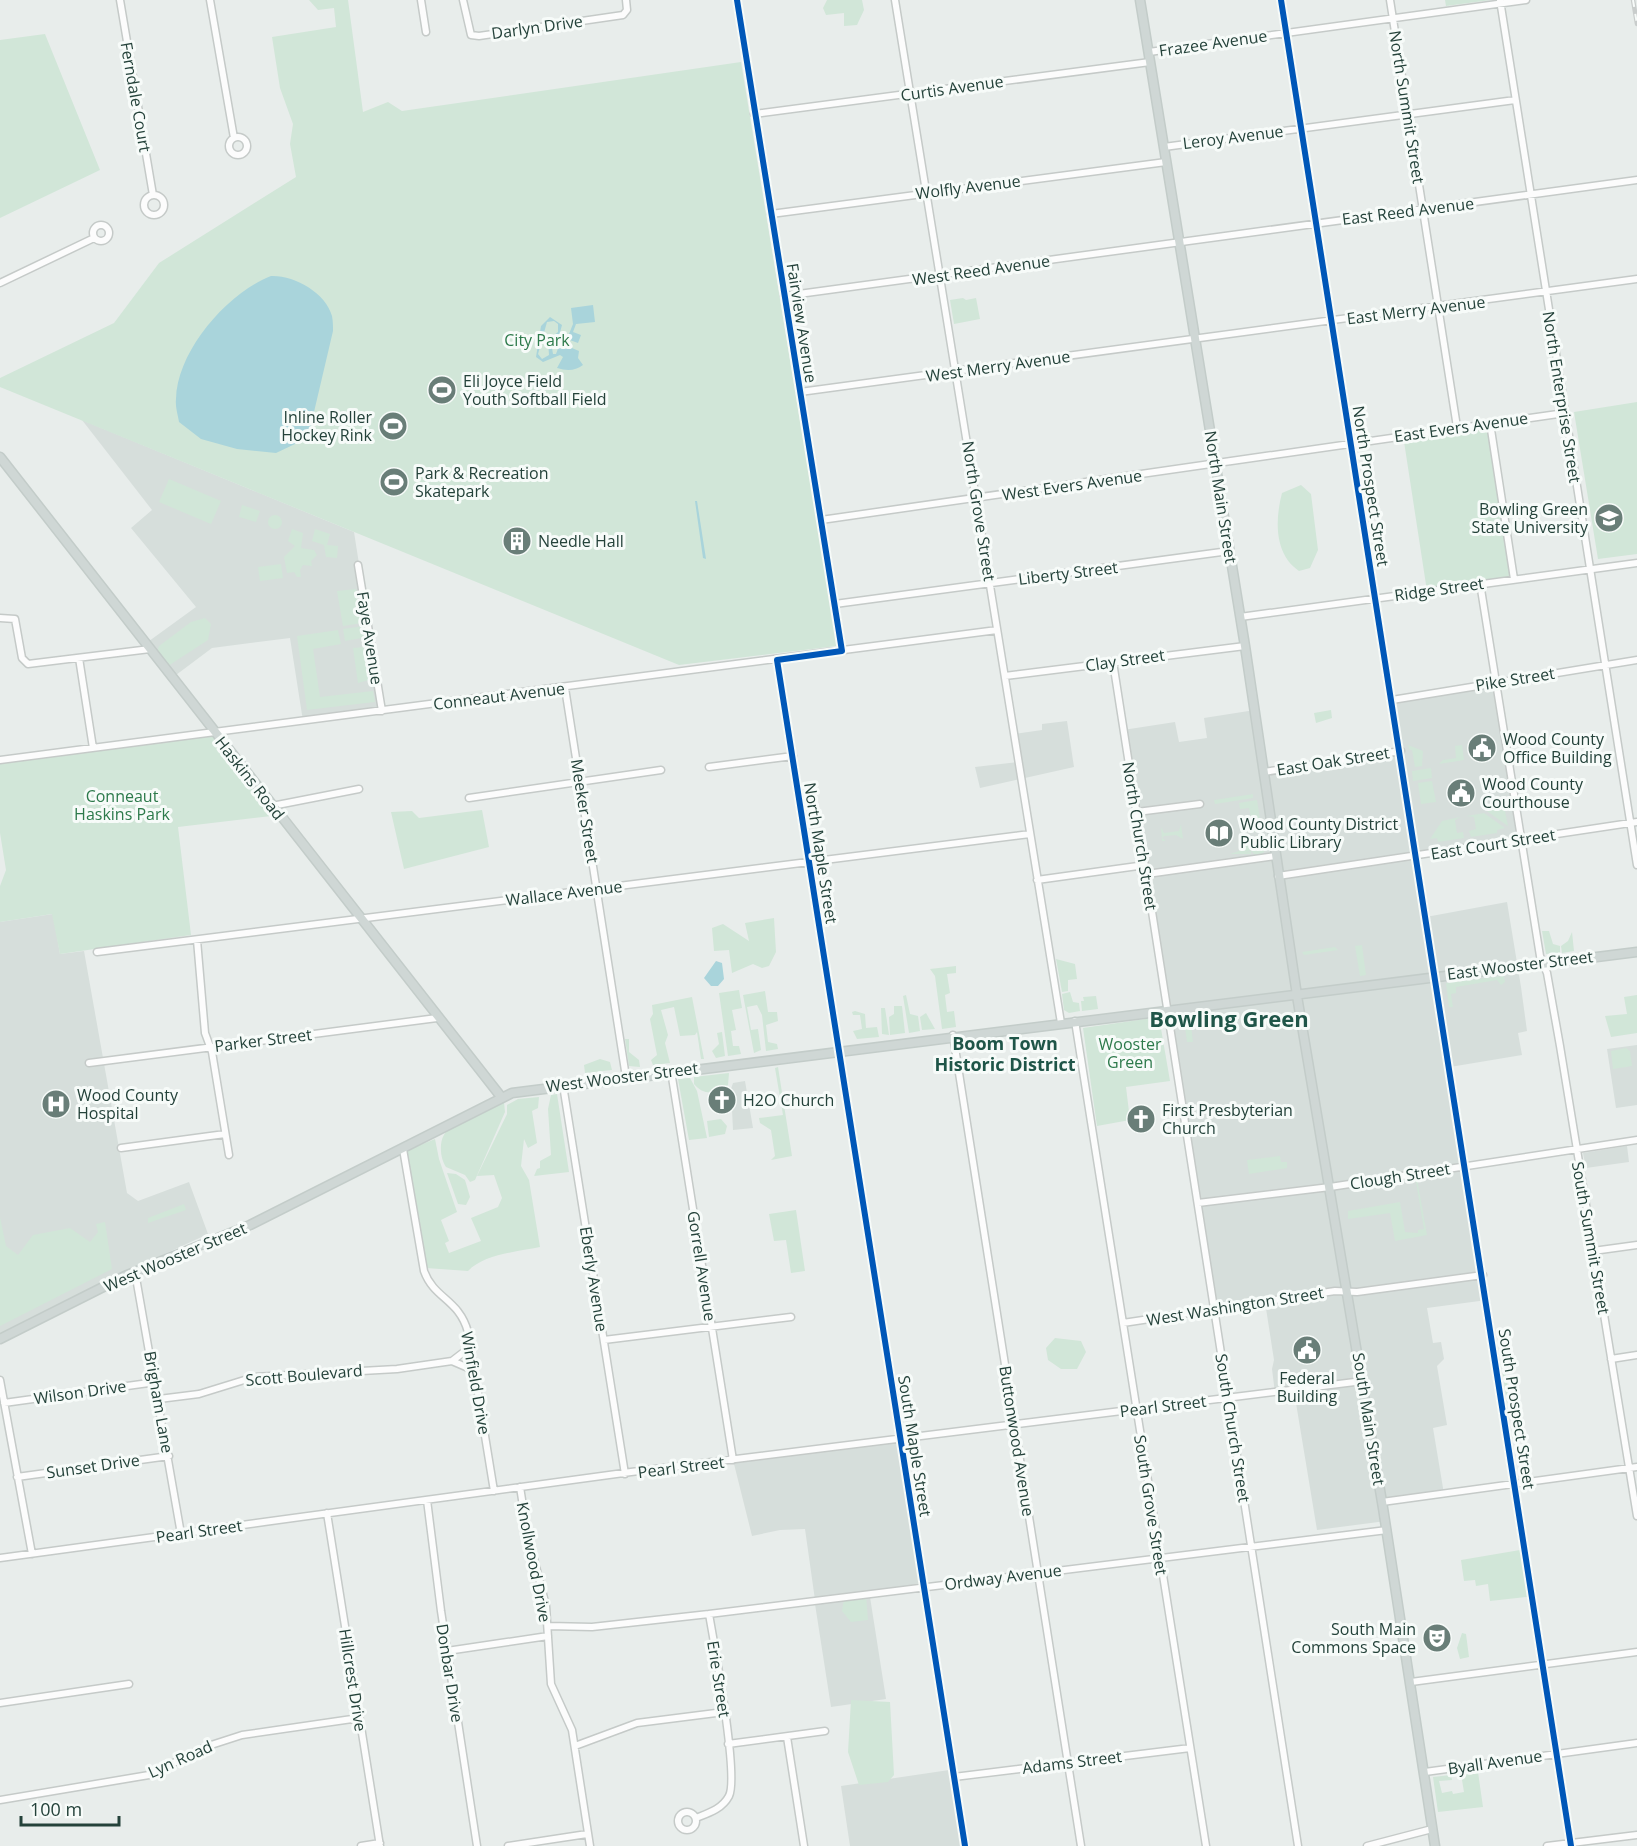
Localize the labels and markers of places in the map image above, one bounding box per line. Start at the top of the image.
place label: Eli Joyce Field Youth Softball Field [463,370,607,410]
sports icon: Eli Joyce Field Youth Softball Field [426,374,458,406]
place label: Inline Roller Hockey Rink [281,406,373,446]
sports icon: Inline Roller Hockey Rink [377,410,409,442]
place label: Park & Recreation Skatepark [415,462,549,502]
sports icon: Park & Recreation Skatepark [378,466,410,498]
place label: Bowling Green State University [1471,498,1589,538]
school or university icon: Bowling Green State University [1593,502,1625,534]
building icon: Needle Hall [501,525,533,557]
place label: Needle Hall [538,530,624,552]
place label: Wood County Office Building [1503,728,1612,768]
public building icon: Wood County Office Building [1466,732,1498,764]
place label: Wood County Courthouse [1482,773,1584,813]
public building icon: Wood County Courthouse [1445,777,1477,809]
place label: Wood County District Public Library [1240,813,1398,853]
library icon: Wood County District Public Library [1203,817,1235,849]
place label: Wood County Hospital [77,1084,179,1124]
church icon: H2O Church [706,1084,738,1116]
hospital icon: Wood County Hospital [40,1088,72,1120]
place label: H2O Church [743,1089,834,1111]
place label: First Presbyterian Church [1162,1099,1293,1139]
church icon: First Presbyterian Church [1125,1103,1157,1135]
public building icon: Federal Building [1291,1334,1323,1366]
place label: Federal Building [1277,1367,1338,1407]
place label: South Main Commons Space [1291,1618,1416,1658]
theatre icon: South Main Commons Space [1421,1622,1453,1654]

